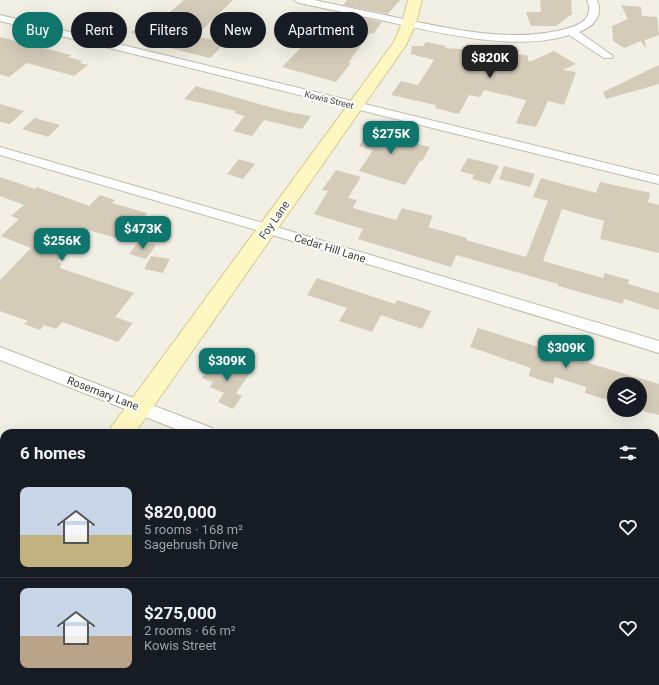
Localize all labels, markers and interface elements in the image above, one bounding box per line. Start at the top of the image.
chip: Buy [12,12,63,48]
chip: Rent [71,12,127,48]
chip: Filters [135,12,202,48]
chip: New [210,12,266,48]
chip: Apartment [274,12,368,48]
pin: $820K [462,45,518,79]
text: $820K [471,50,509,65]
street label: Kowis Street [303,89,355,111]
pin: $275K [363,121,419,155]
text: $275K [372,126,410,141]
street label: Foy Lane [256,198,292,242]
pin: $473K [115,216,171,250]
text: $473K [124,221,162,236]
pin: $256K [34,228,90,262]
street label: Cedar Hill Lane [293,231,367,266]
text: $256K [43,233,81,248]
pin: $309K [538,335,594,369]
text: $309K [547,340,585,355]
pin: $309K [199,348,255,382]
text: $309K [208,353,246,368]
street label: Rosemary Lane [65,374,141,413]
map controls [607,377,647,417]
button: layers [607,377,647,417]
icon: filters [617,442,639,464]
text: 6 homes [20,443,86,463]
text: $820,000 [144,502,216,522]
icon: home [52,503,100,551]
icon: heart [617,516,639,538]
text: 5 rooms · 168 m² [144,522,243,537]
text: Sagebrush Drive [144,537,238,552]
text: $275,000 [144,603,216,623]
icon: home [52,604,100,652]
icon: heart [617,617,639,639]
text: 2 rooms · 66 m² [144,623,236,638]
text: Kowis Street [144,638,217,653]

